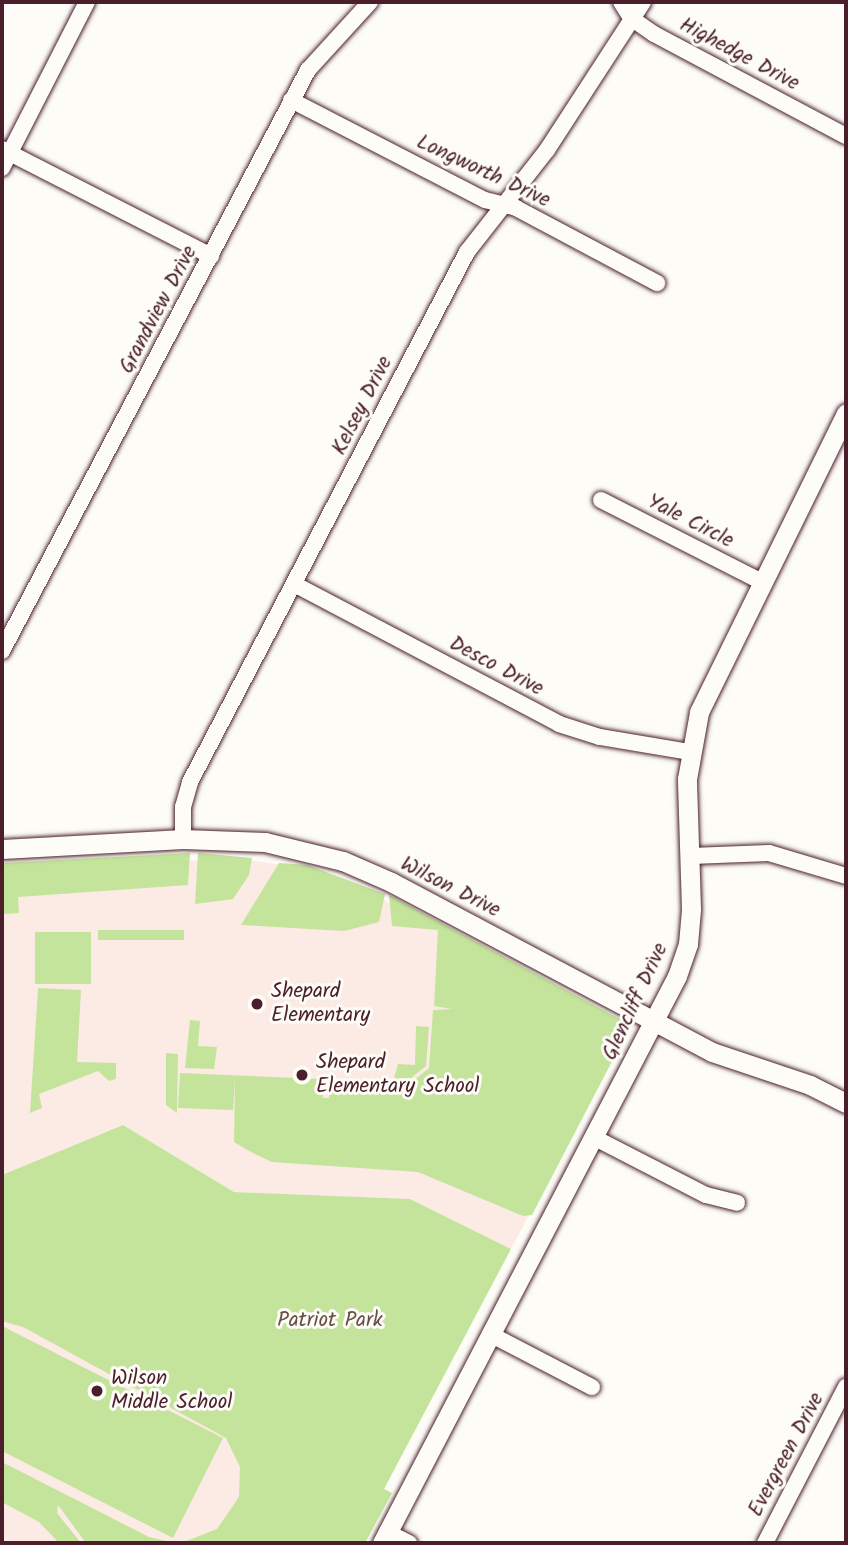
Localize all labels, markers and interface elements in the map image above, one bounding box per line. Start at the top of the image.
street label: Highedge Drive [675,13,803,97]
street label: Longworth Drive [412,130,554,214]
street label: Grandview Drive [115,242,203,378]
street label: Kelsey Drive [327,352,399,460]
street label: Yale Circle [643,490,737,554]
street label: Desco Drive [445,632,547,702]
street label: Wilson Drive [396,852,504,924]
street label: Glencliff Drive [598,940,674,1064]
place label: Shepard Elementary [271,979,370,1029]
marker: Shepard Elementary [249,996,265,1012]
place label: Shepard Elementary School [316,1050,479,1100]
marker: Shepard Elementary School [294,1067,310,1083]
park label: Patriot Park [277,1308,383,1334]
place label: Wilson Middle School [111,1366,232,1416]
marker: Wilson Middle School [89,1383,105,1399]
street label: Evergreen Drive [744,1389,830,1521]

